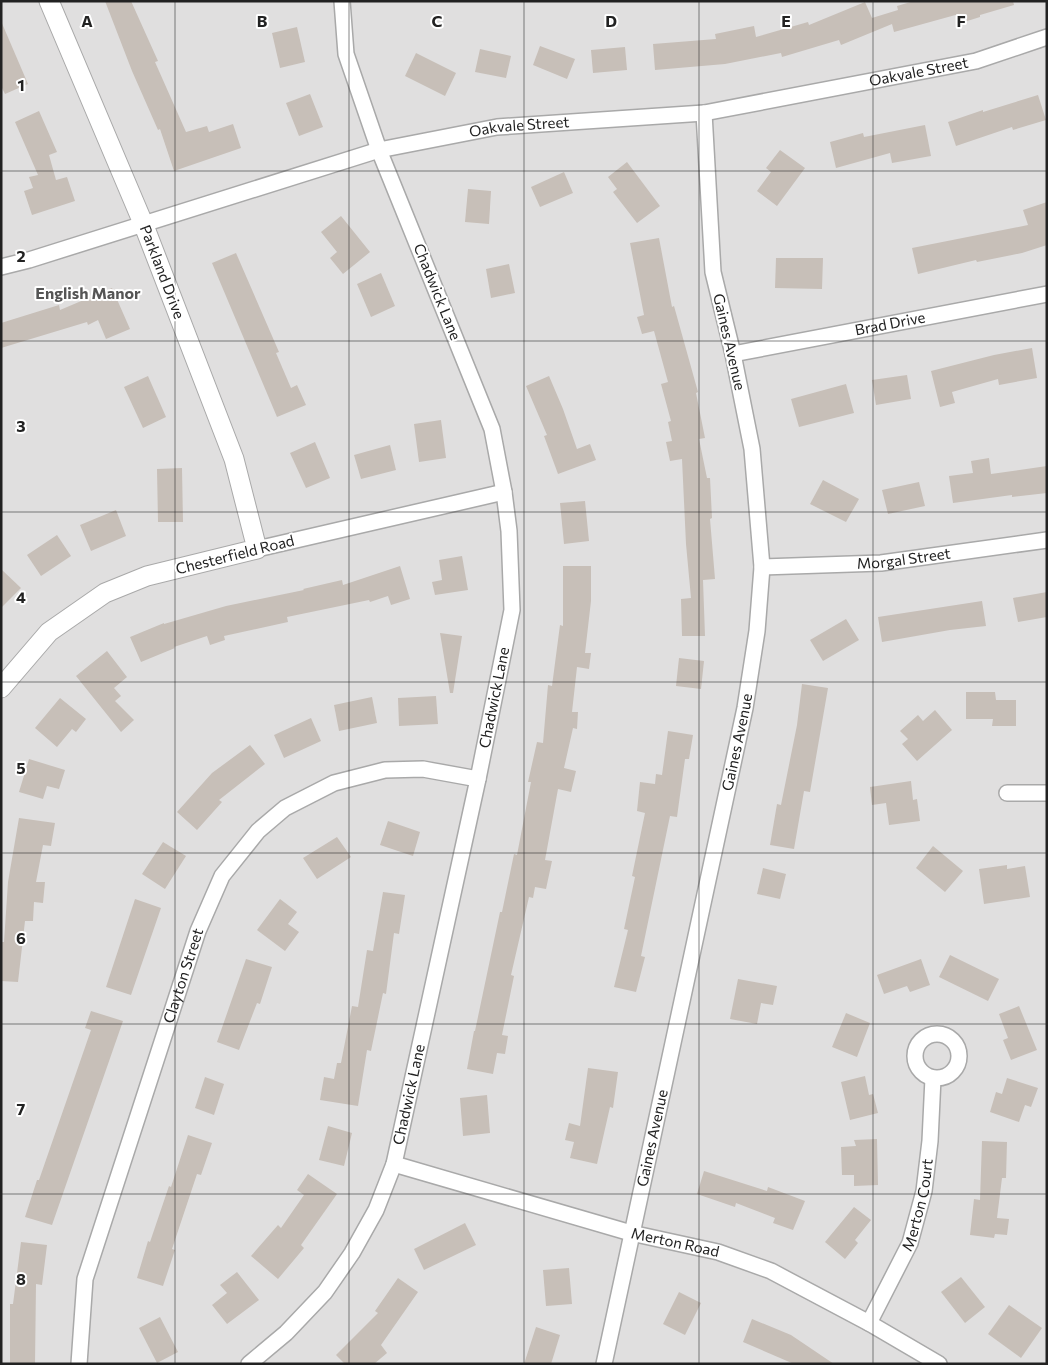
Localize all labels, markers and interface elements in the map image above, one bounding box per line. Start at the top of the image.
text: A [81,11,93,30]
text: B [257,11,268,30]
text: C [432,11,443,30]
text: D [605,11,617,30]
text: E [781,11,791,30]
text: F [956,11,966,30]
street label: Oakvale Street [867,53,970,89]
text: 1 [17,75,25,94]
street label: Oakvale Street [467,112,570,140]
street label: Parkland Drive [137,222,189,321]
street label: Chadwick Lane [410,241,466,343]
text: 2 [16,246,26,265]
district label: English Manor [35,283,141,302]
street label: Gaines Avenue [710,292,750,392]
street label: Brad Drive [853,307,927,339]
text: 3 [16,416,26,435]
street label: Chesterfield Road [174,531,296,577]
street label: Morgal Street [856,543,952,572]
text: 4 [16,587,26,606]
street label: Chadwick Lane [474,645,512,750]
street label: Gaines Avenue [717,692,755,792]
text: 5 [16,758,26,777]
street label: Clayton Street [159,926,206,1025]
text: 6 [16,928,26,947]
street label: Chadwick Lane [388,1042,428,1146]
street label: Gaines Avenue [632,1088,671,1188]
text: 7 [17,1099,26,1118]
street label: Merton Court [897,1158,936,1254]
street label: Merton Road [630,1223,721,1260]
text: 8 [16,1269,26,1288]

